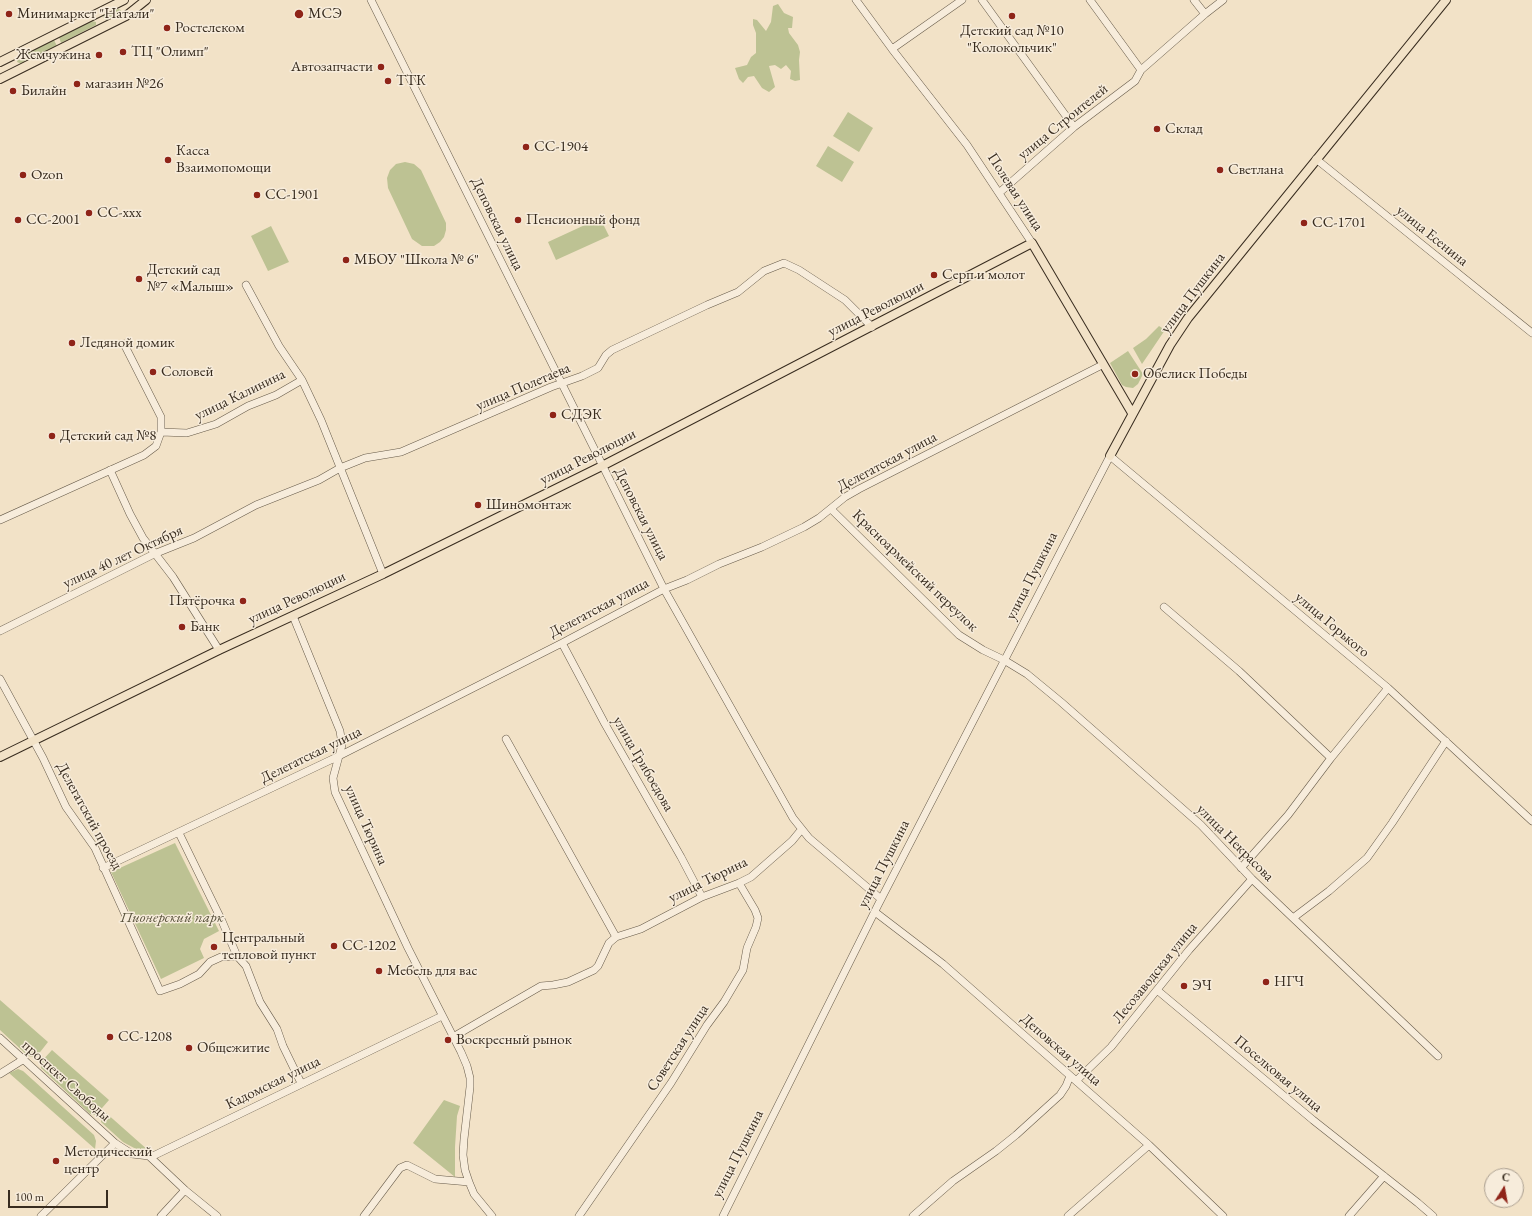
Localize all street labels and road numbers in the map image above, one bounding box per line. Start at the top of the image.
street label: улица Строителей [1014,80,1112,164]
street label: Полевая улица [983,150,1047,234]
street label: Деповская улица [467,175,527,273]
street label: улица Есенина [1392,202,1472,270]
street label: улица Пушкина [1157,249,1229,337]
street label: улица Революции [825,277,927,341]
street label: улица Полетаева [473,359,573,415]
street label: улица Калинина [192,365,288,425]
street label: улица Революции [537,425,639,489]
street label: Делегатская улица [834,428,940,496]
street label: Деповская улица [610,465,672,563]
street label: Красноармейский переулок [848,506,982,636]
street label: улица 40 лет Октября [60,521,186,593]
street label: улица Пушкина [1002,529,1062,623]
street label: улица Революции [245,568,349,628]
street label: Делегатская улица [546,574,652,642]
street label: улица Горького [1291,588,1373,662]
street label: улица Грибоедова [608,713,678,815]
street label: Делегатская улица [257,723,365,787]
street label: Делегатский проезд [52,759,126,873]
street label: улица Тюрина [340,782,392,868]
street label: улица Некрасова [1192,800,1278,886]
street label: улица Пушкина [854,817,914,911]
street label: улица Тюрина [665,853,751,907]
street label: Лесозаводская улица [1109,919,1201,1027]
street label: Советская улица [643,1001,713,1095]
street label: Деповская улица [1017,1010,1105,1090]
street label: Поселковая улица [1230,1032,1326,1116]
street label: проспект Свободы [18,1037,114,1125]
street label: Кадомская улица [223,1052,323,1114]
street label: улица Пушкина [708,1107,768,1201]

